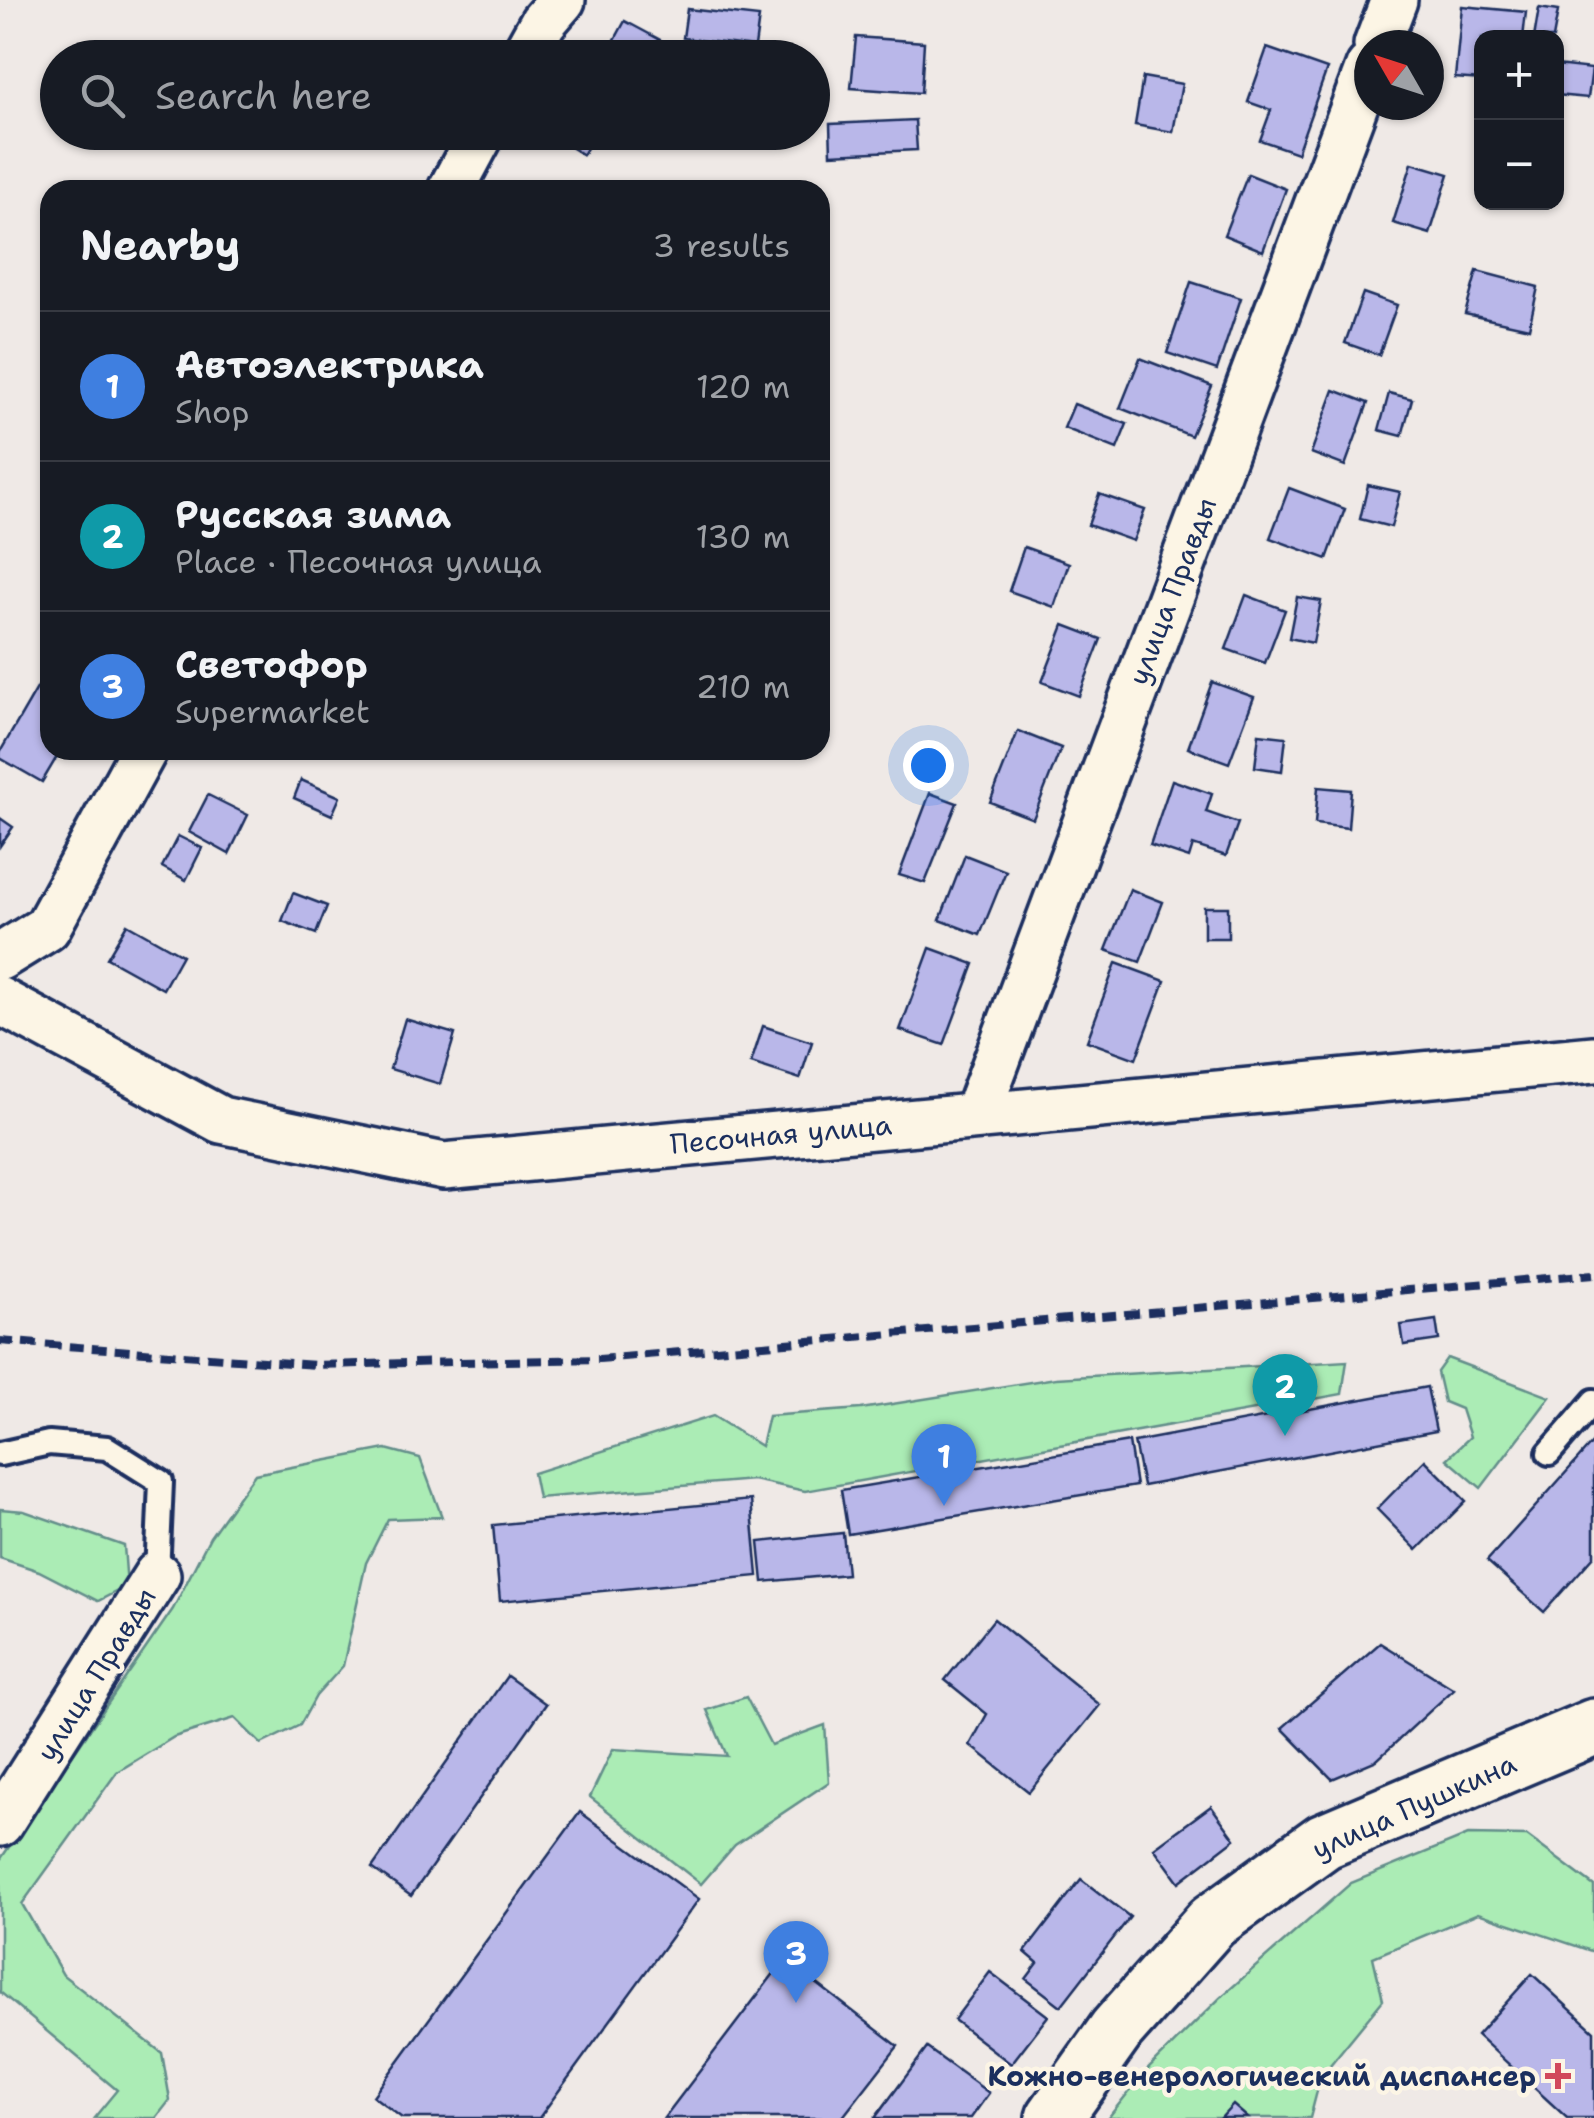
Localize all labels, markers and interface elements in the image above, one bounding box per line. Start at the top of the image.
north arrow [1354,30,1444,120]
map controls [1474,30,1564,210]
button: + [1474,30,1564,120]
search box [40,40,830,150]
icon: search [75,68,130,123]
text: Search here [155,70,372,121]
button: − [1474,120,1564,210]
text: Nearby [80,217,240,273]
text: 3 results [653,224,790,267]
text: Автоэлектрика [175,339,484,390]
text: 1 [105,365,120,408]
text: 120 m [696,365,790,408]
text: Shop [175,390,250,433]
text: Русская зима [175,489,451,540]
street label: улица Правды [1119,492,1225,690]
text: 2 [101,515,124,558]
text: 130 m [695,515,790,558]
text: Place · Песочная улица [175,540,542,583]
text: Светофор [175,639,368,690]
text: 3 [101,665,124,708]
text: 210 m [696,665,790,708]
text: Supermarket [175,690,370,733]
your location [903,740,954,791]
street label: Песочная улица [669,1105,893,1163]
pin: 2 [1252,1354,1318,1436]
pin: 1 [912,1424,976,1506]
street label: улица Правды [27,1580,165,1768]
street label: улица Пушкина [1306,1744,1522,1868]
pin: 3 [764,1920,828,2003]
place label: Кожно-венерологический диспансер [988,2057,1536,2095]
marker: Кожно-венерологический диспансер [1545,2063,1571,2089]

